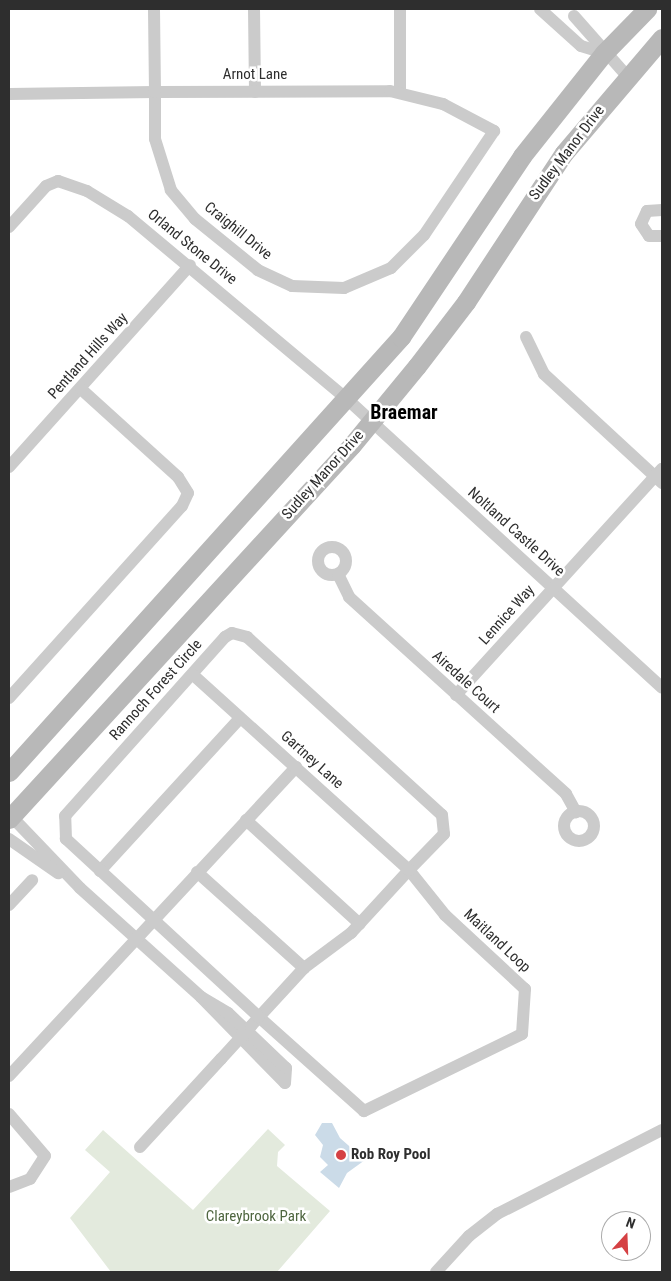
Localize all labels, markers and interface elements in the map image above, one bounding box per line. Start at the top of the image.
street label: Arnot Lane [223,66,287,84]
street label: Sudley Manor Drive [526,102,608,204]
street label: Craighill Drive [201,198,275,264]
street label: Orland Stone Drive [144,206,240,288]
street label: Pentland Hills Way [44,309,132,403]
district label: Braemar [370,400,438,424]
street label: Sudley Manor Drive [278,427,368,523]
street label: Noltland Castle Drive [464,484,568,580]
street label: Lennice Way [476,581,538,649]
street label: Rannoch Forest Circle [106,636,206,744]
street label: Airedale Court [428,647,504,717]
street label: Gartney Lane [277,727,347,793]
street label: Maitland Loop [460,906,534,976]
place label: Rob Roy Pool [351,1146,431,1164]
marker: Rob Roy Pool [335,1149,347,1161]
park label: Clareybrook Park [206,1208,306,1226]
north arrow [601,1211,651,1261]
text: N [624,1214,638,1232]

